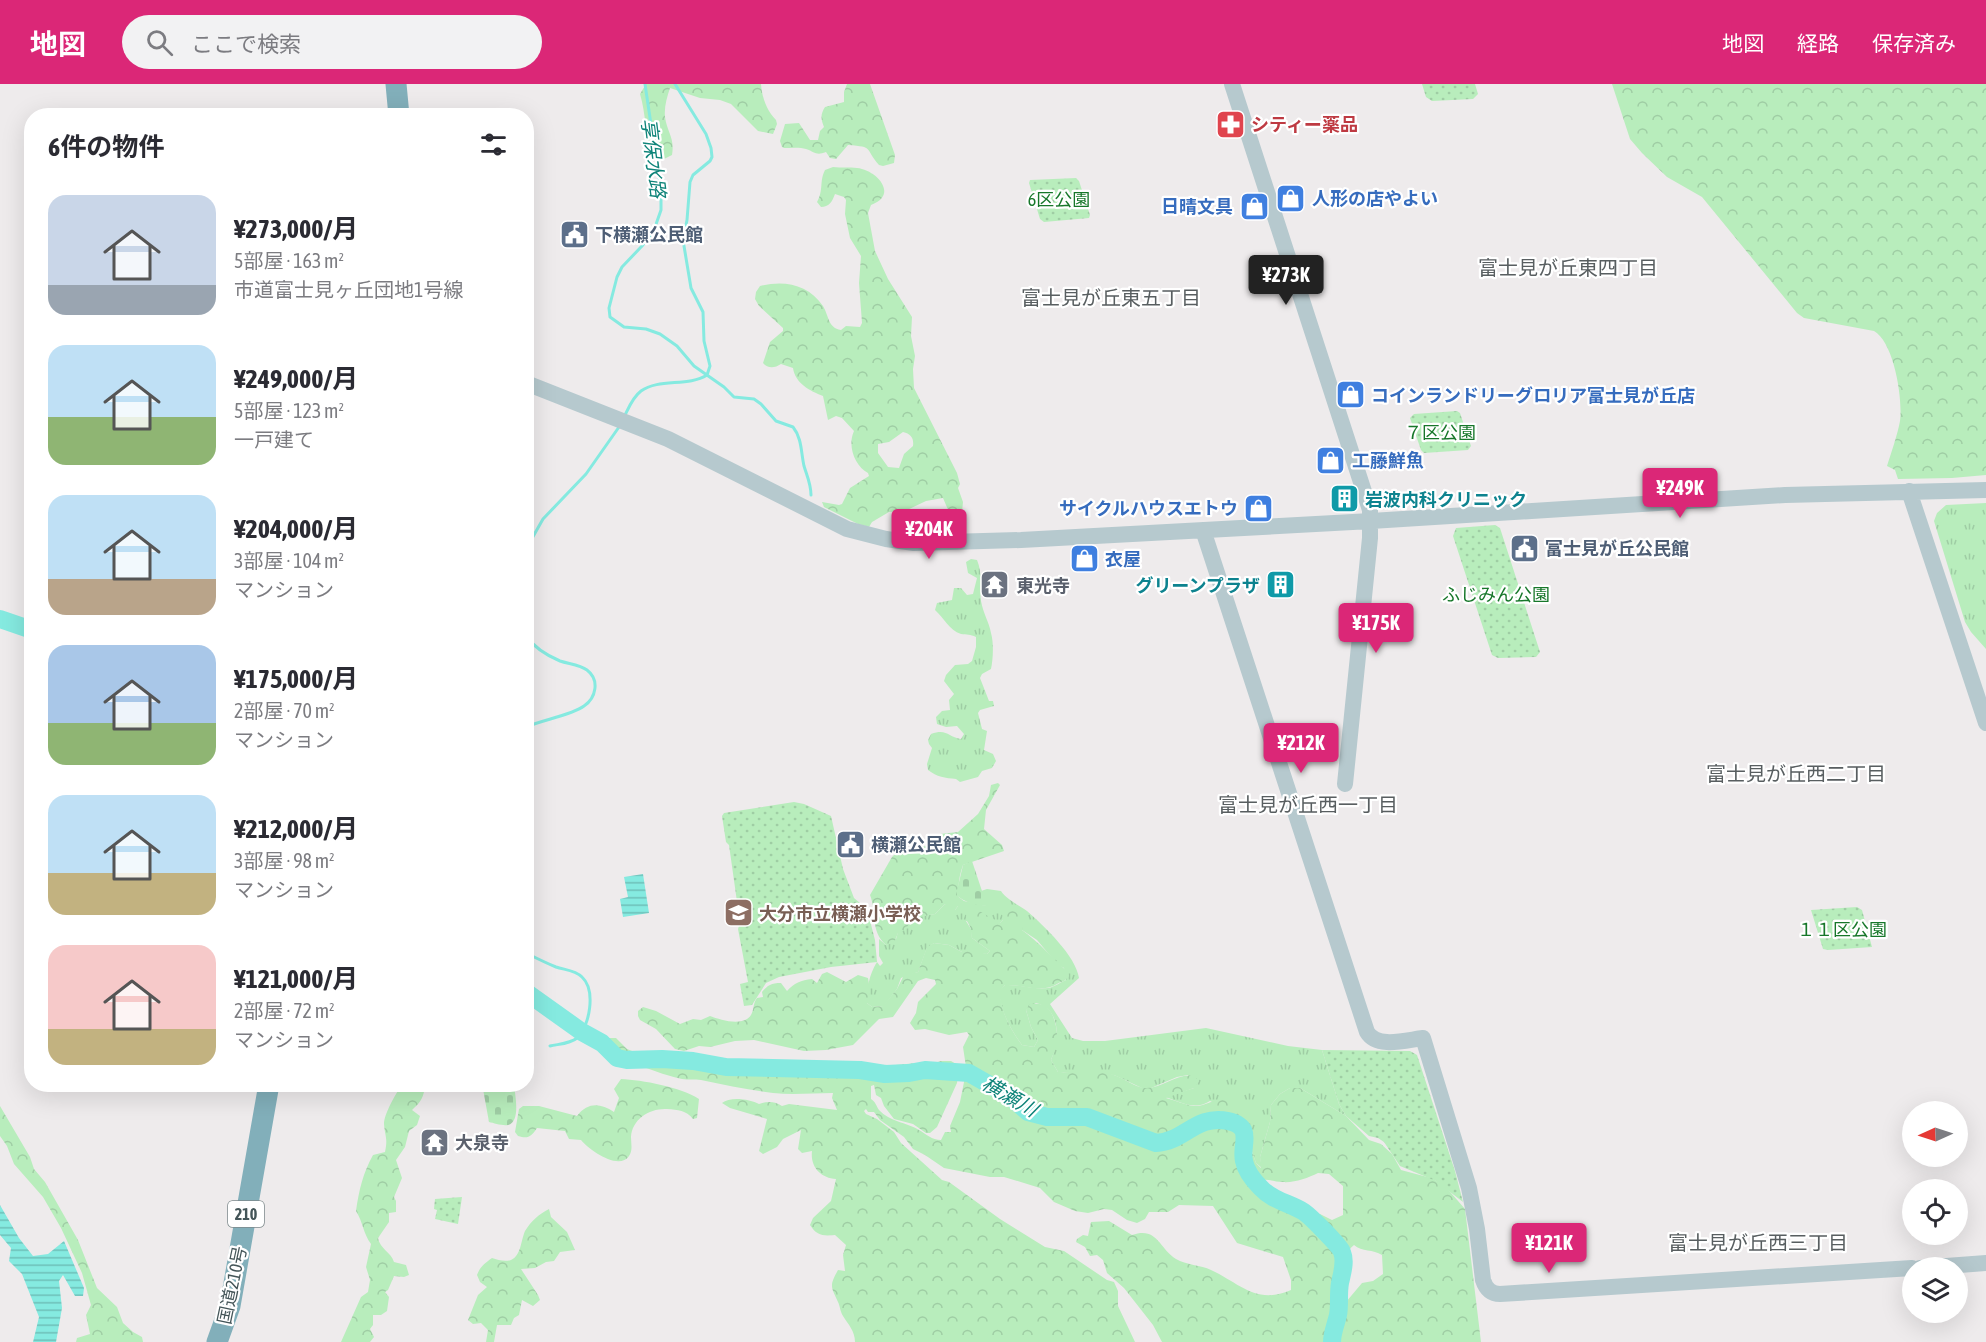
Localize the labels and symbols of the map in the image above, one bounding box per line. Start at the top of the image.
pharmacy icon: シティー薬品 [1214,108,1246,140]
place label: シティー薬品 [1251,114,1358,135]
water label: 享保水路 [638,117,671,201]
shop icon: 人形の店やよい [1275,182,1307,214]
place label: 人形の店やよい [1312,188,1438,209]
park label: 6区公園 [1028,189,1090,210]
shop icon: 日晴文具 [1238,190,1270,222]
place label: 日晴文具 [1161,196,1233,217]
public building icon: 下横瀬公民館 [558,218,590,250]
place label: 下横瀬公民館 [595,224,703,245]
pin: ¥273K [1244,255,1328,306]
district label: 富士見が丘東四丁目 [1478,256,1658,279]
district label: 富士見が丘東五丁目 [1021,286,1201,309]
shop icon: コインランドリーグロリア富士見が丘店 [1334,379,1366,411]
place label: コインランドリーグロリア富士見が丘店 [1371,385,1695,406]
park label: ７区公園 [1404,422,1476,443]
shop icon: 工藤鮮魚 [1315,444,1347,476]
place label: 工藤鮮魚 [1352,450,1424,471]
pin: ¥249K [1638,468,1722,519]
building icon: 岩波内科クリニック [1328,483,1360,515]
place label: 岩波内科クリニック [1365,489,1527,510]
shop icon: サイクルハウスエトウ [1243,492,1275,524]
place label: サイクルハウスエトウ [1059,498,1238,519]
pin: ¥204K [887,509,971,560]
public building icon: 富士見が丘公民館 [1508,532,1540,564]
place label: 富士見が丘公民館 [1545,538,1689,559]
shop icon: 衣屋 [1068,543,1100,575]
place label: 衣屋 [1105,549,1141,570]
temple icon: 東光寺 [979,569,1011,601]
building icon: グリーンプラザ [1265,569,1297,601]
place label: 東光寺 [1016,575,1070,596]
place label: グリーンプラザ [1135,575,1260,596]
park label: ふじみん公園 [1442,584,1550,605]
pin: ¥175K [1334,603,1418,654]
pin: ¥212K [1259,723,1343,774]
district label: 富士見が丘西二丁目 [1706,762,1886,785]
district label: 富士見が丘西一丁目 [1218,793,1398,816]
public building icon: 横瀬公民館 [834,828,866,860]
place label: 横瀬公民館 [871,834,961,855]
school or university icon: 大分市立横瀬小学校 [722,897,754,929]
place label: 大分市立横瀬小学校 [759,903,921,924]
park label: １１区公園 [1797,919,1887,940]
water label: 横瀬川 [978,1071,1043,1122]
north arrow [1902,1101,1968,1167]
temple icon: 大泉寺 [418,1126,450,1158]
place label: 大泉寺 [455,1132,509,1153]
road number: 210 [228,1201,264,1227]
pin: ¥121K [1507,1223,1591,1274]
district label: 富士見が丘西三丁目 [1668,1231,1848,1254]
street label: 国道210号 [213,1244,251,1326]

